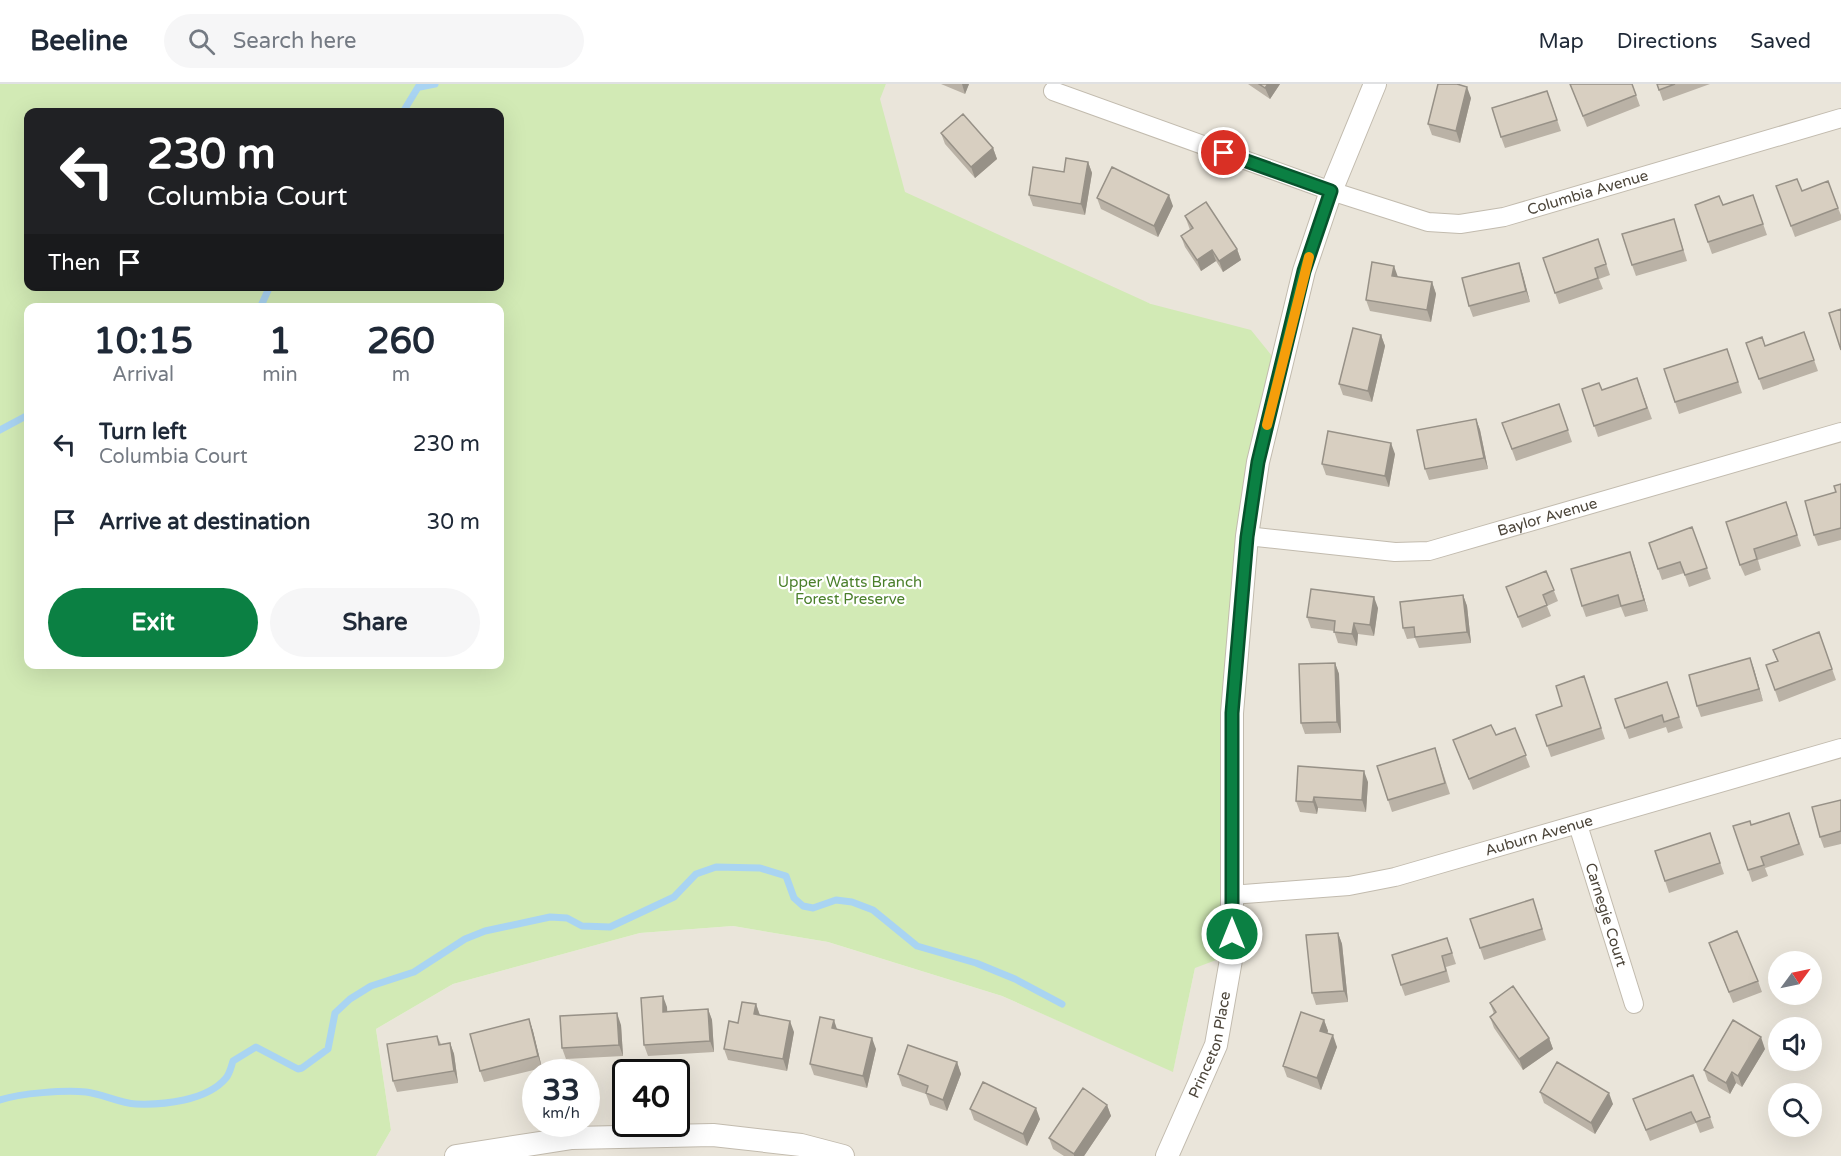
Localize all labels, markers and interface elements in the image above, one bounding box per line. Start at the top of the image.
search box [164,14,584,68]
text: Beeline [30,24,128,58]
icon: search [185,25,218,58]
text: Search here [233,28,357,54]
text: Map [1538,29,1584,54]
text: Directions [1617,29,1717,54]
text: Saved [1750,29,1811,54]
pin [1198,127,1249,178]
text: 230 m [147,129,276,180]
icon: left [48,132,126,210]
icon: arrive [1207,136,1240,169]
street label: Columbia Avenue [1525,166,1650,219]
text: Columbia Court [147,180,348,213]
icon: arrive [113,246,146,279]
text: Then [48,250,101,276]
text: 10:15 [93,320,193,363]
text: 1 [269,320,291,363]
text: 260 [367,320,435,363]
text: Arrival [112,363,174,387]
text: min [262,363,298,387]
text: m [392,363,410,387]
text: Turn left [99,419,187,445]
icon: left [48,428,81,461]
text: 230 m [413,431,480,457]
text: Columbia Court [99,445,248,469]
street label: Baylor Avenue [1495,494,1599,540]
icon: arrive [48,506,81,539]
text: Arrive at destination [99,509,310,535]
text: 30 m [426,509,480,535]
park label: Upper Watts Branch Forest Preserve [778,573,922,608]
button: Exit [48,588,258,657]
button: Share [270,588,480,657]
street label: Auburn Avenue [1483,811,1595,859]
street label: Carnegie Court [1581,861,1631,969]
position arrow [1200,902,1264,966]
north arrow [1768,951,1822,1005]
map controls [1768,951,1822,1137]
street label: Princeton Place [1185,990,1234,1101]
button: sound [1768,1017,1822,1071]
speed limit sign: 40 [612,1059,690,1137]
text: 33 [542,1072,580,1109]
button: search [1768,1083,1822,1137]
text: km/h [542,1104,580,1122]

